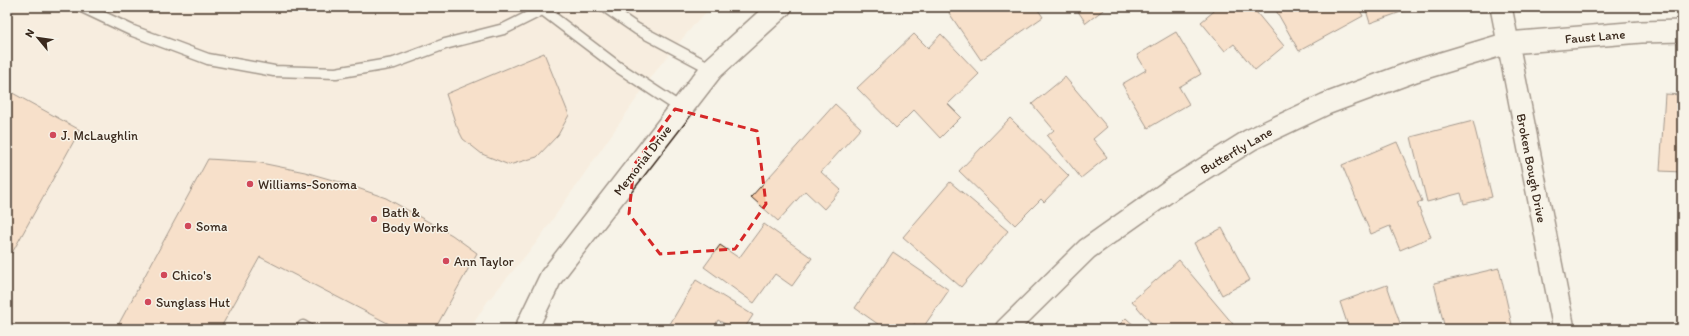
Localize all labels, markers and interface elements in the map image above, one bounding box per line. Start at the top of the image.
north arrow [18,18,58,58]
street label: Faust Lane [1564,26,1626,47]
text: N [22,27,37,40]
street label: Broken Bough Drive [1514,112,1549,224]
street label: Memorial Drive [610,122,674,198]
street label: Butterfly Lane [1198,124,1275,177]
place label: J. McLaughlin [61,128,138,143]
marker: J. McLaughlin [48,130,58,140]
place label: Williams-Sonoma [258,177,357,192]
marker: Williams-Sonoma [245,179,255,189]
place label: Bath & Body Works [382,205,449,235]
marker: Bath & Body Works [369,214,379,224]
place label: Soma [196,219,228,234]
marker: Soma [183,221,193,231]
place label: Ann Taylor [454,254,514,269]
marker: Ann Taylor [441,256,451,266]
place label: Chico's [172,268,212,283]
marker: Chico's [159,270,169,280]
place label: Sunglass Hut [156,295,230,310]
marker: Sunglass Hut [143,297,153,307]

